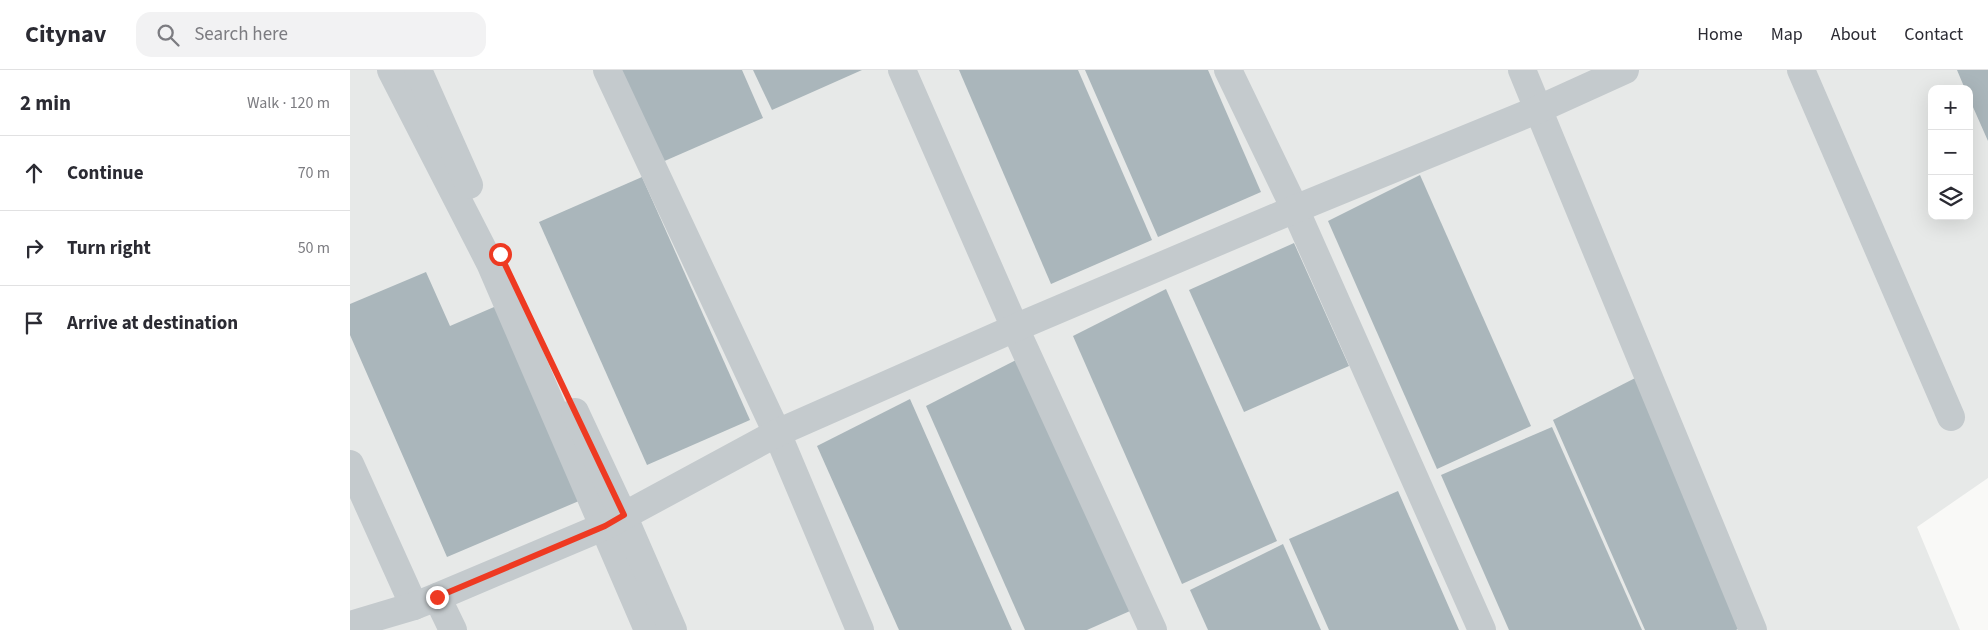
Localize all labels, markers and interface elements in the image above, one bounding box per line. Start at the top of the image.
search box [136,12,486,57]
text: Citynav [25,17,106,52]
icon: search [154,21,182,49]
text: Search here [194,21,288,48]
text: Home [1697,22,1743,47]
text: Map [1771,22,1803,47]
text: About [1831,22,1876,47]
text: Contact [1904,22,1963,47]
map controls [1928,85,1973,220]
button: + [1928,85,1973,130]
text: 2 min [20,88,71,118]
text: Walk · 120 m [247,92,330,114]
button: − [1928,130,1973,175]
icon: ahead [20,159,48,187]
text: Continue [67,160,144,187]
text: 70 m [298,162,330,184]
button: layers [1928,175,1973,220]
icon: right [20,234,48,262]
text: Turn right [67,235,151,262]
text: 50 m [298,237,330,259]
route start [489,243,512,266]
icon: arrive [20,309,48,337]
text: Arrive at destination [67,310,238,337]
route end [426,586,449,609]

